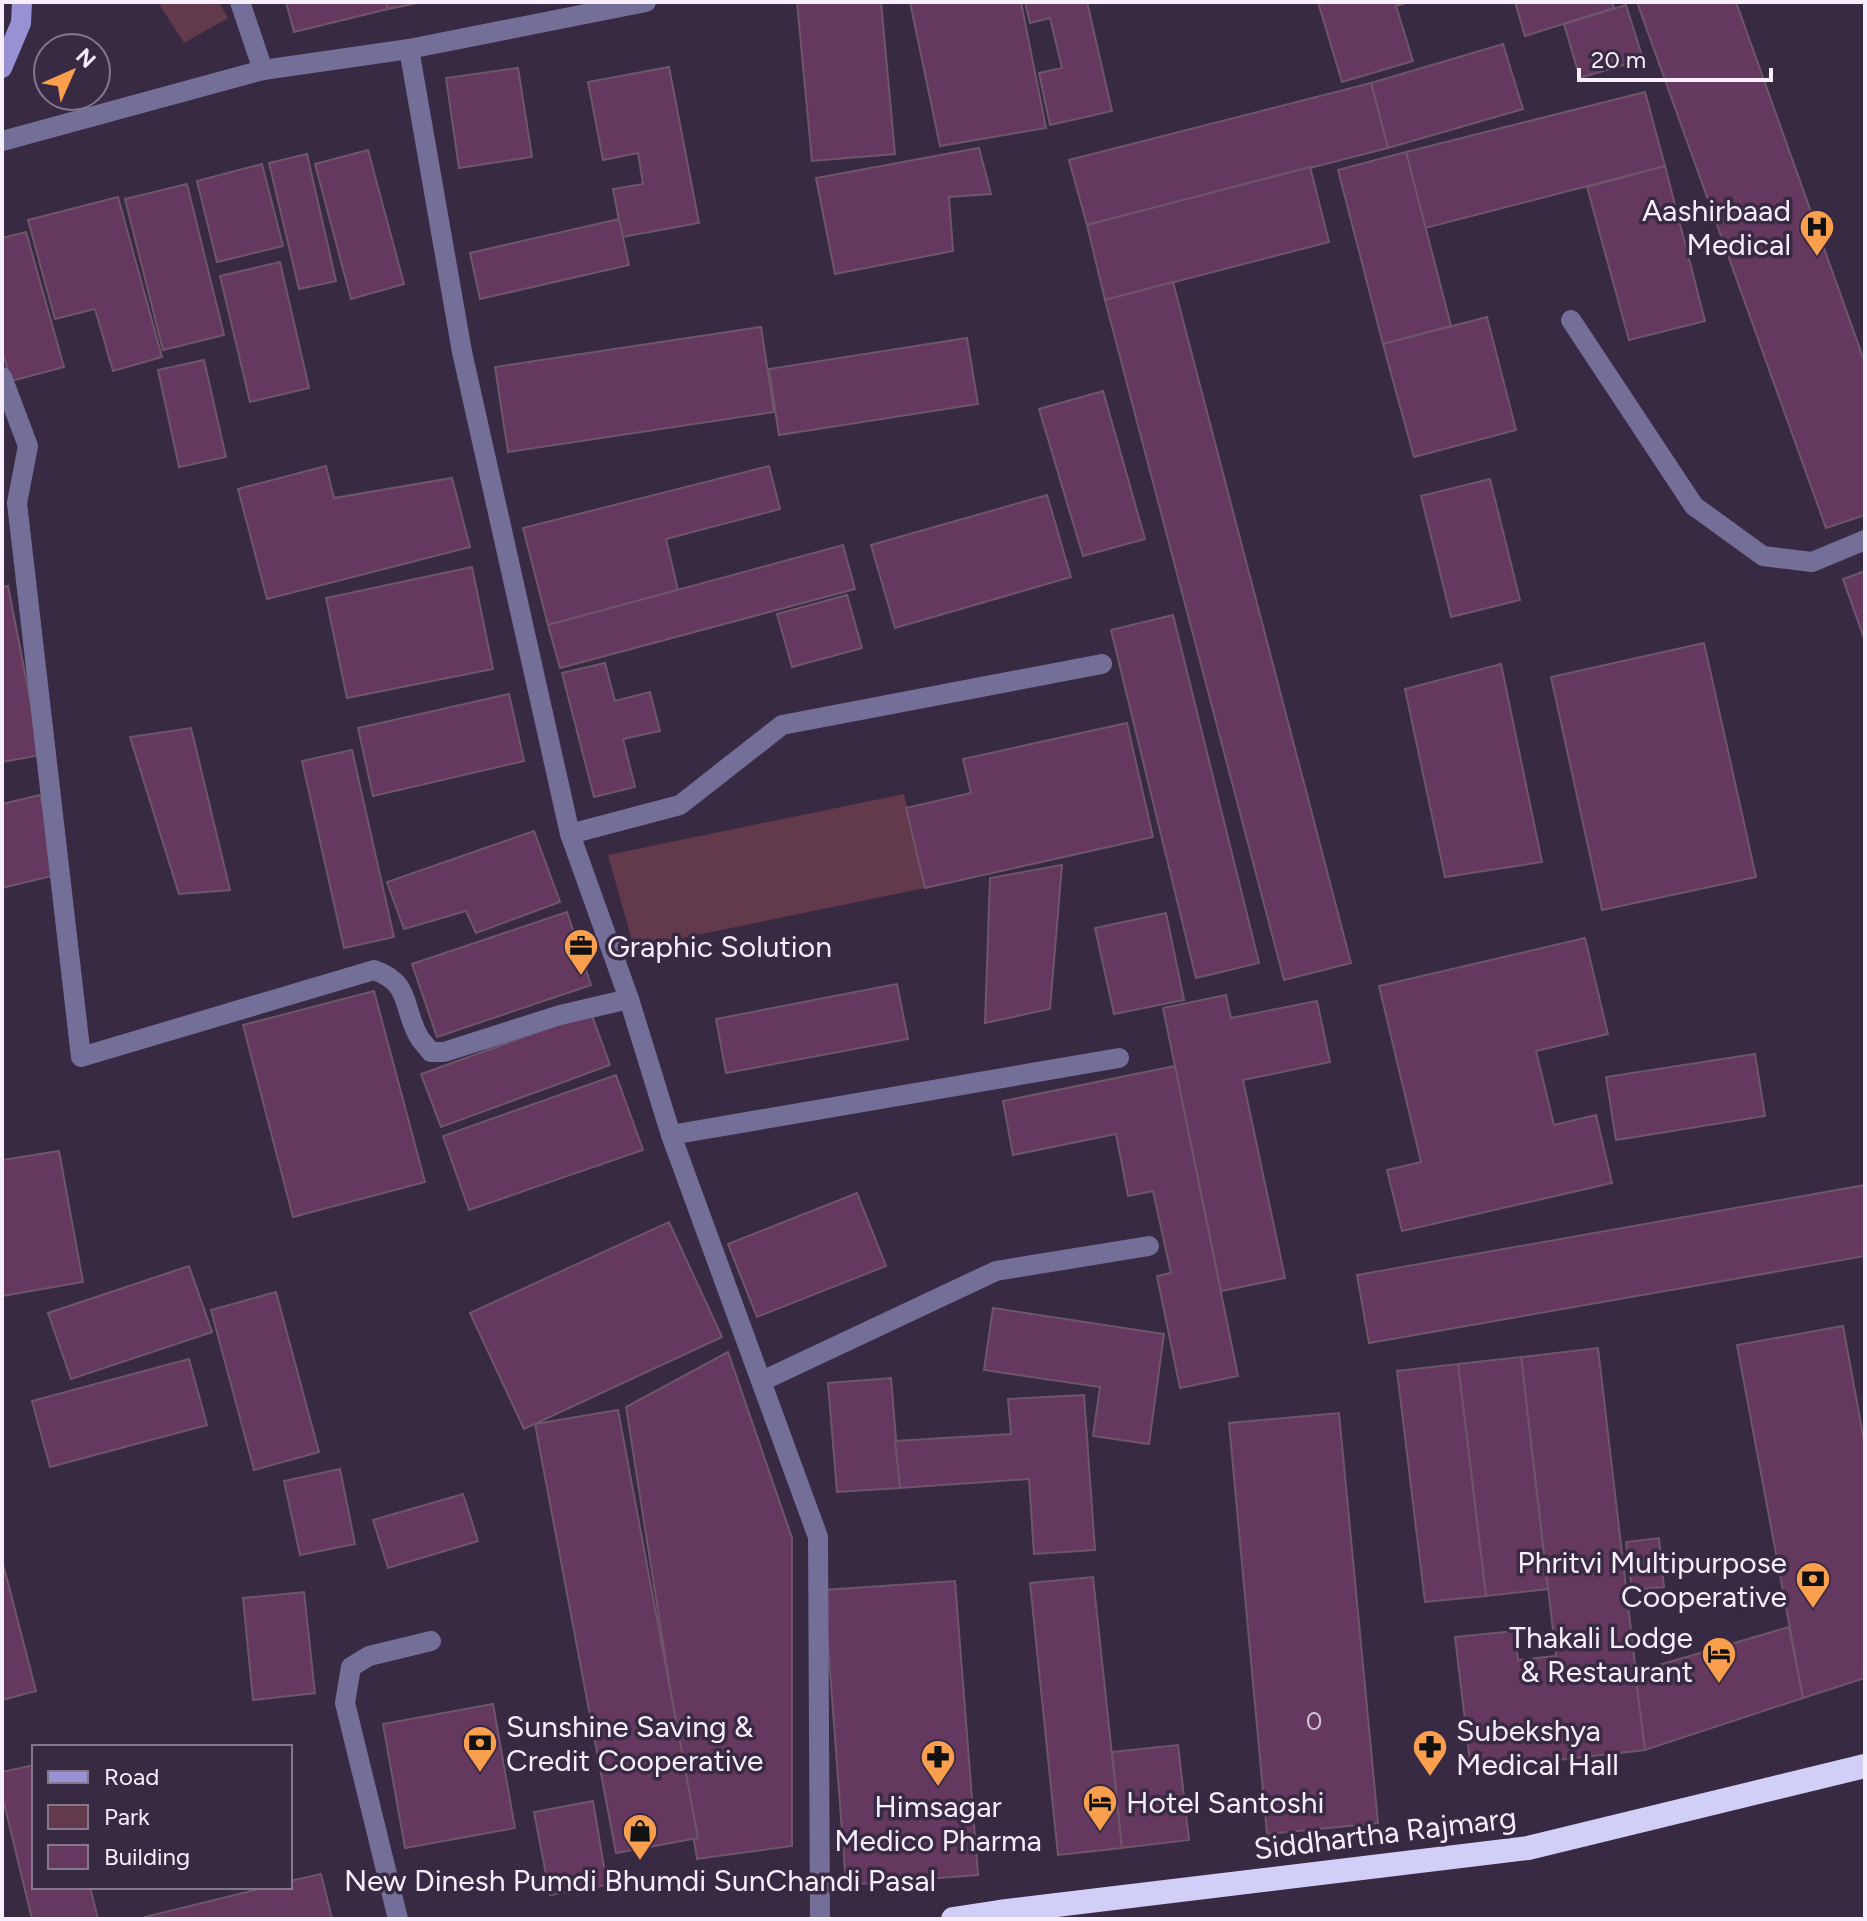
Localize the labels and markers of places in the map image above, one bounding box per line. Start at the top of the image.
place label: Aashirbaad Medical [1642,192,1791,263]
hospital icon: Aashirbaad Medical [1798,208,1836,258]
office icon: Graphic Solution [562,927,600,977]
place label: Graphic Solution [607,928,832,965]
place label: Phritvi Multipurpose Cooperative [1517,1544,1787,1615]
bank icon: Phritvi Multipurpose Cooperative [1794,1560,1832,1610]
place label: Thakali Lodge & Restaurant [1509,1619,1693,1690]
hotel icon: Thakali Lodge & Restaurant [1700,1635,1738,1685]
place label: Sunshine Saving & Credit Cooperative [506,1708,763,1779]
place label: Subekshya Medical Hall [1456,1712,1619,1783]
bank icon: Sunshine Saving & Credit Cooperative [461,1724,499,1774]
pharmacy icon: Subekshya Medical Hall [1411,1728,1449,1778]
pharmacy icon: Himsagar Medico Pharma [919,1738,957,1788]
hotel icon: Hotel Santoshi [1081,1783,1119,1833]
place label: Hotel Santoshi [1126,1784,1324,1821]
place label: Himsagar Medico Pharma [834,1788,1042,1859]
shop icon: New Dinesh Pumdi Bhumdi SunChandi Pasal [621,1812,659,1862]
place label: New Dinesh Pumdi Bhumdi SunChandi Pasal [344,1862,936,1899]

